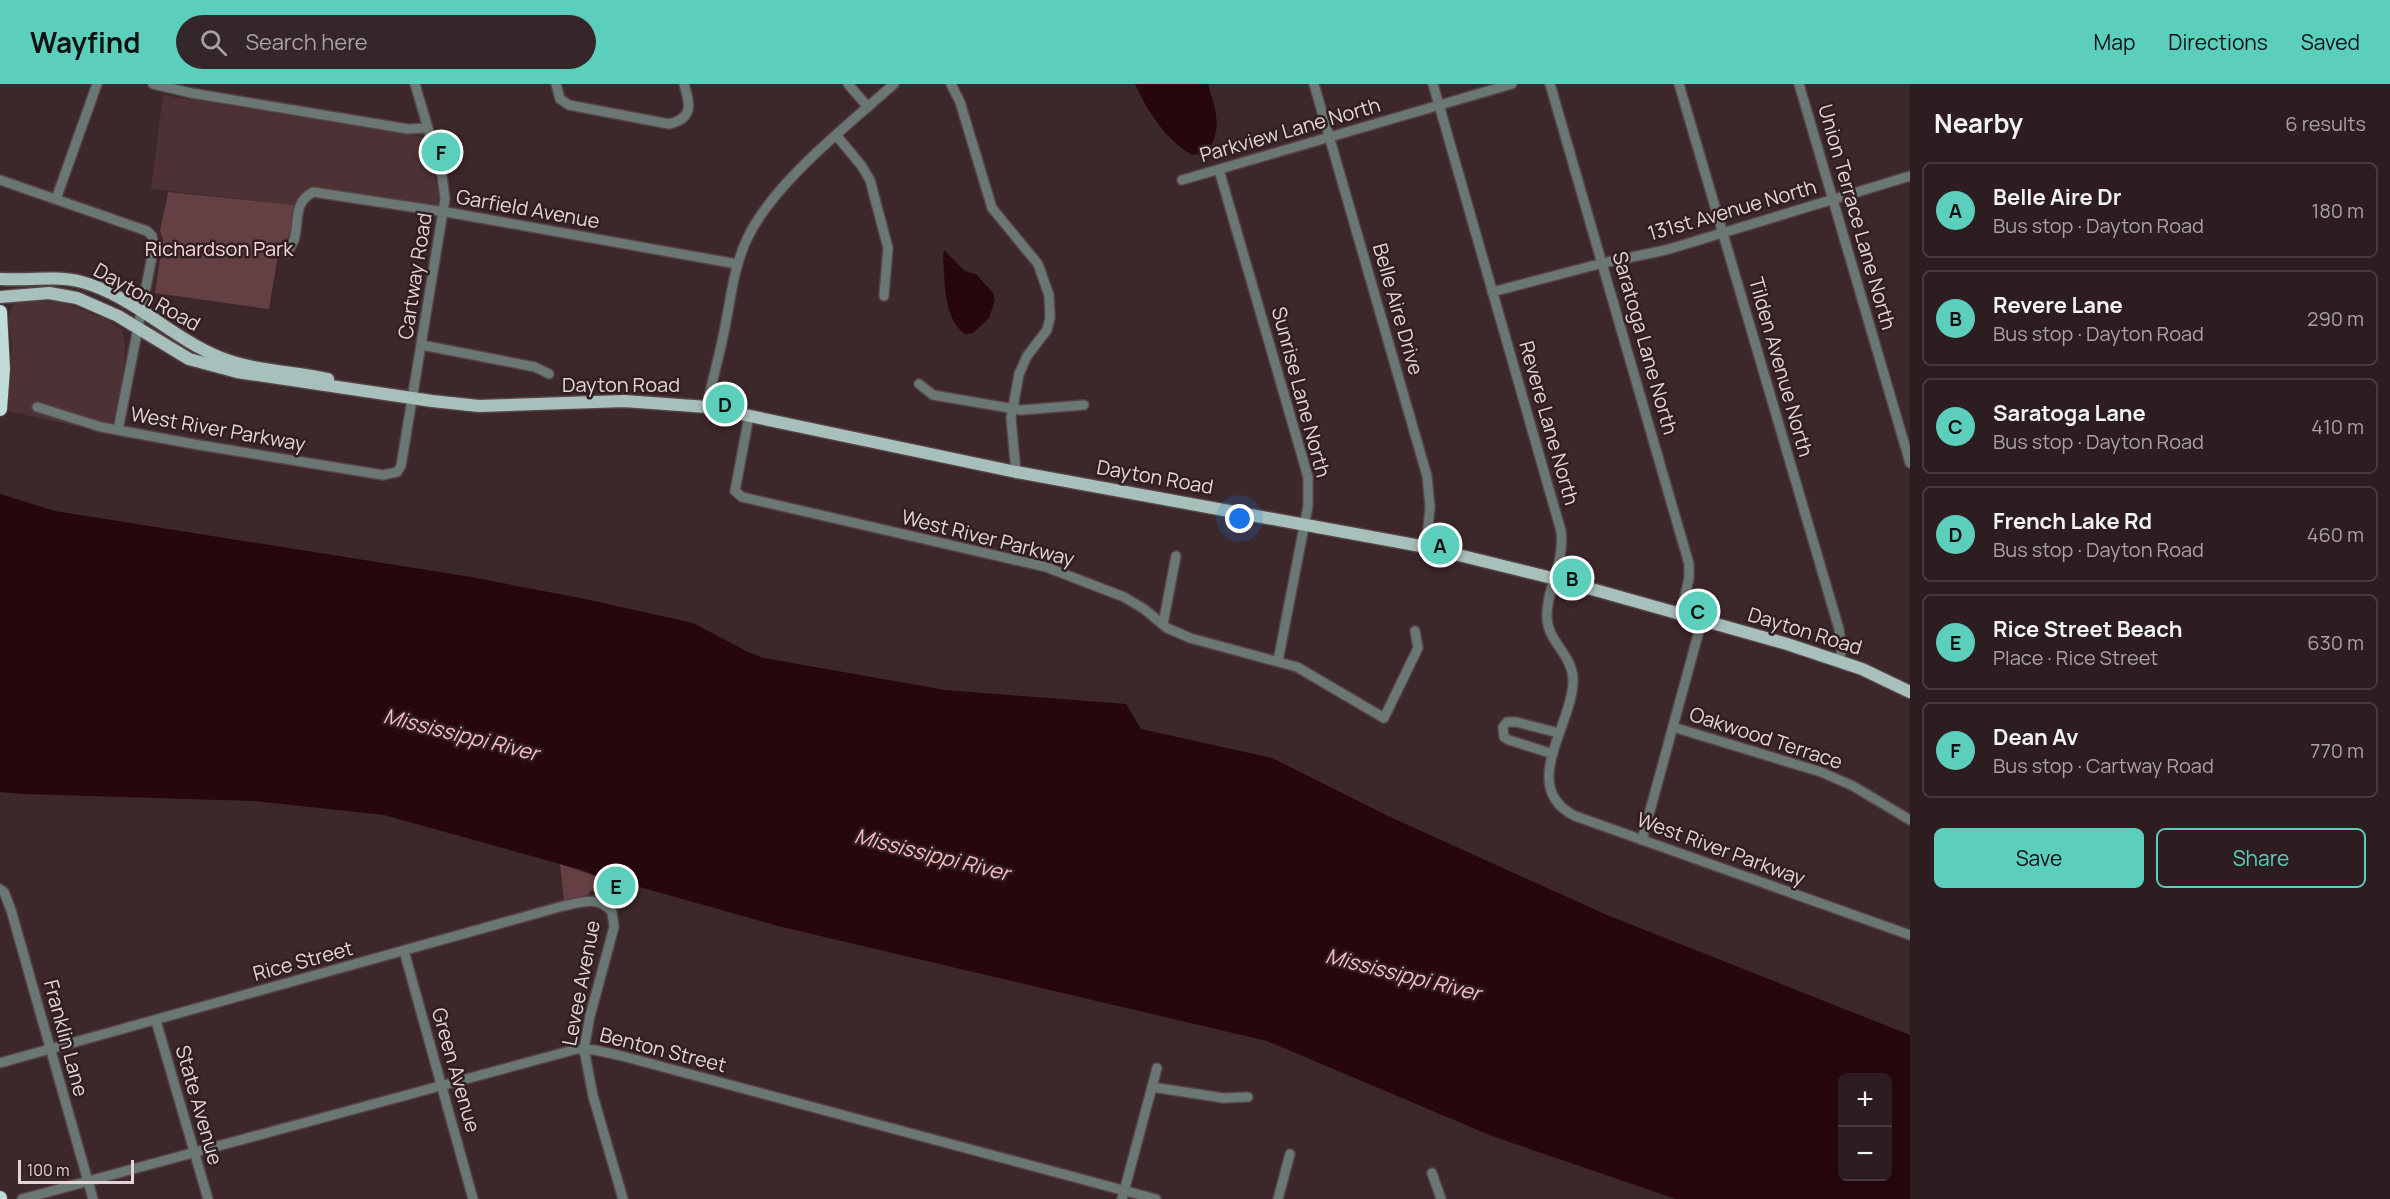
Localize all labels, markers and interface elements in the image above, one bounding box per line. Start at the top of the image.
search box [176,15,596,69]
text: Wayfind [30,23,140,61]
icon: search [197,26,230,59]
text: Search here [245,27,368,57]
text: Map [2094,28,2135,56]
text: Directions [2168,28,2268,56]
text: Saved [2301,28,2360,56]
street label: Parkview Lane North [1196,91,1383,168]
street label: Union Terrace Lane North [1812,101,1903,333]
text: Nearby [1934,105,2023,141]
text: 6 results [2285,110,2366,137]
pin: F [422,130,460,174]
street label: 131st Avenue North [1644,173,1819,247]
text: Belle Aire Dr [1993,182,2121,212]
street label: Garfield Avenue [454,183,602,234]
text: A [1949,197,1962,224]
text: 180 m [2311,197,2364,224]
street label: Cartway Road [391,211,438,341]
text: Bus stop · Dayton Road [1993,212,2204,239]
park label: Richardson Park [145,235,294,262]
street label: Belle Aire Drive [1367,240,1430,378]
street label: Saratoga Lane North [1606,248,1685,438]
street label: Dayton Road [89,256,205,337]
street label: Tilden Avenue North [1743,274,1820,460]
text: Revere Lane [1993,290,2123,320]
street label: Sunrise Lane North [1266,304,1337,480]
text: B [1949,305,1962,332]
text: 290 m [2307,305,2364,332]
text: Bus stop · Dayton Road [1993,320,2204,347]
street label: Revere Lane North [1513,338,1586,508]
street label: Dayton Road [562,371,680,398]
pin: D [706,382,744,426]
text: Saratoga Lane [1993,398,2146,428]
street label: West River Parkway [128,400,308,457]
text: C [1948,413,1963,440]
text: 410 m [2311,413,2364,440]
text: Bus stop · Dayton Road [1993,428,2204,455]
street label: Dayton Road [1095,453,1216,500]
street label: West River Parkway [899,503,1078,572]
your location [1225,504,1254,533]
text: French Lake Rd [1993,506,2152,536]
text: D [1948,521,1963,548]
text: 460 m [2307,521,2364,548]
pin: A [1420,522,1460,568]
text: Bus stop · Dayton Road [1993,536,2204,563]
pin: B [1552,556,1592,600]
pin: C [1678,588,1718,634]
street label: Dayton Road [1745,600,1866,661]
text: Rice Street Beach [1993,614,2183,644]
text: E [1950,629,1961,656]
text: 630 m [2307,629,2364,656]
text: Place · Rice Street [1993,644,2158,671]
street label: Oakwood Terrace [1686,700,1846,775]
water label: Mississippi River [381,701,544,767]
text: Dean Av [1993,722,2078,752]
text: F [1950,737,1961,764]
text: 770 m [2310,737,2364,764]
text: Bus stop · Cartway Road [1993,752,2214,779]
street label: West River Parkway [1633,806,1810,892]
water label: Mississippi River [852,821,1015,887]
button: Save [1934,828,2144,888]
button: Share [2156,828,2366,888]
pin: E [596,864,636,908]
street label: Levee Avenue [555,918,606,1048]
street label: Rice Street [250,934,356,987]
water label: Mississippi River [1323,941,1486,1007]
street label: Franklin Lane [38,976,95,1099]
street label: Green Avenue [426,1004,487,1135]
street label: Benton Street [597,1021,729,1078]
street label: State Avenue [170,1042,229,1168]
map controls [1838,1073,1892,1181]
button: + [1838,1073,1892,1127]
button: − [1838,1127,1892,1181]
scale bar [18,1157,134,1184]
text: 100 m [27,1159,70,1181]

